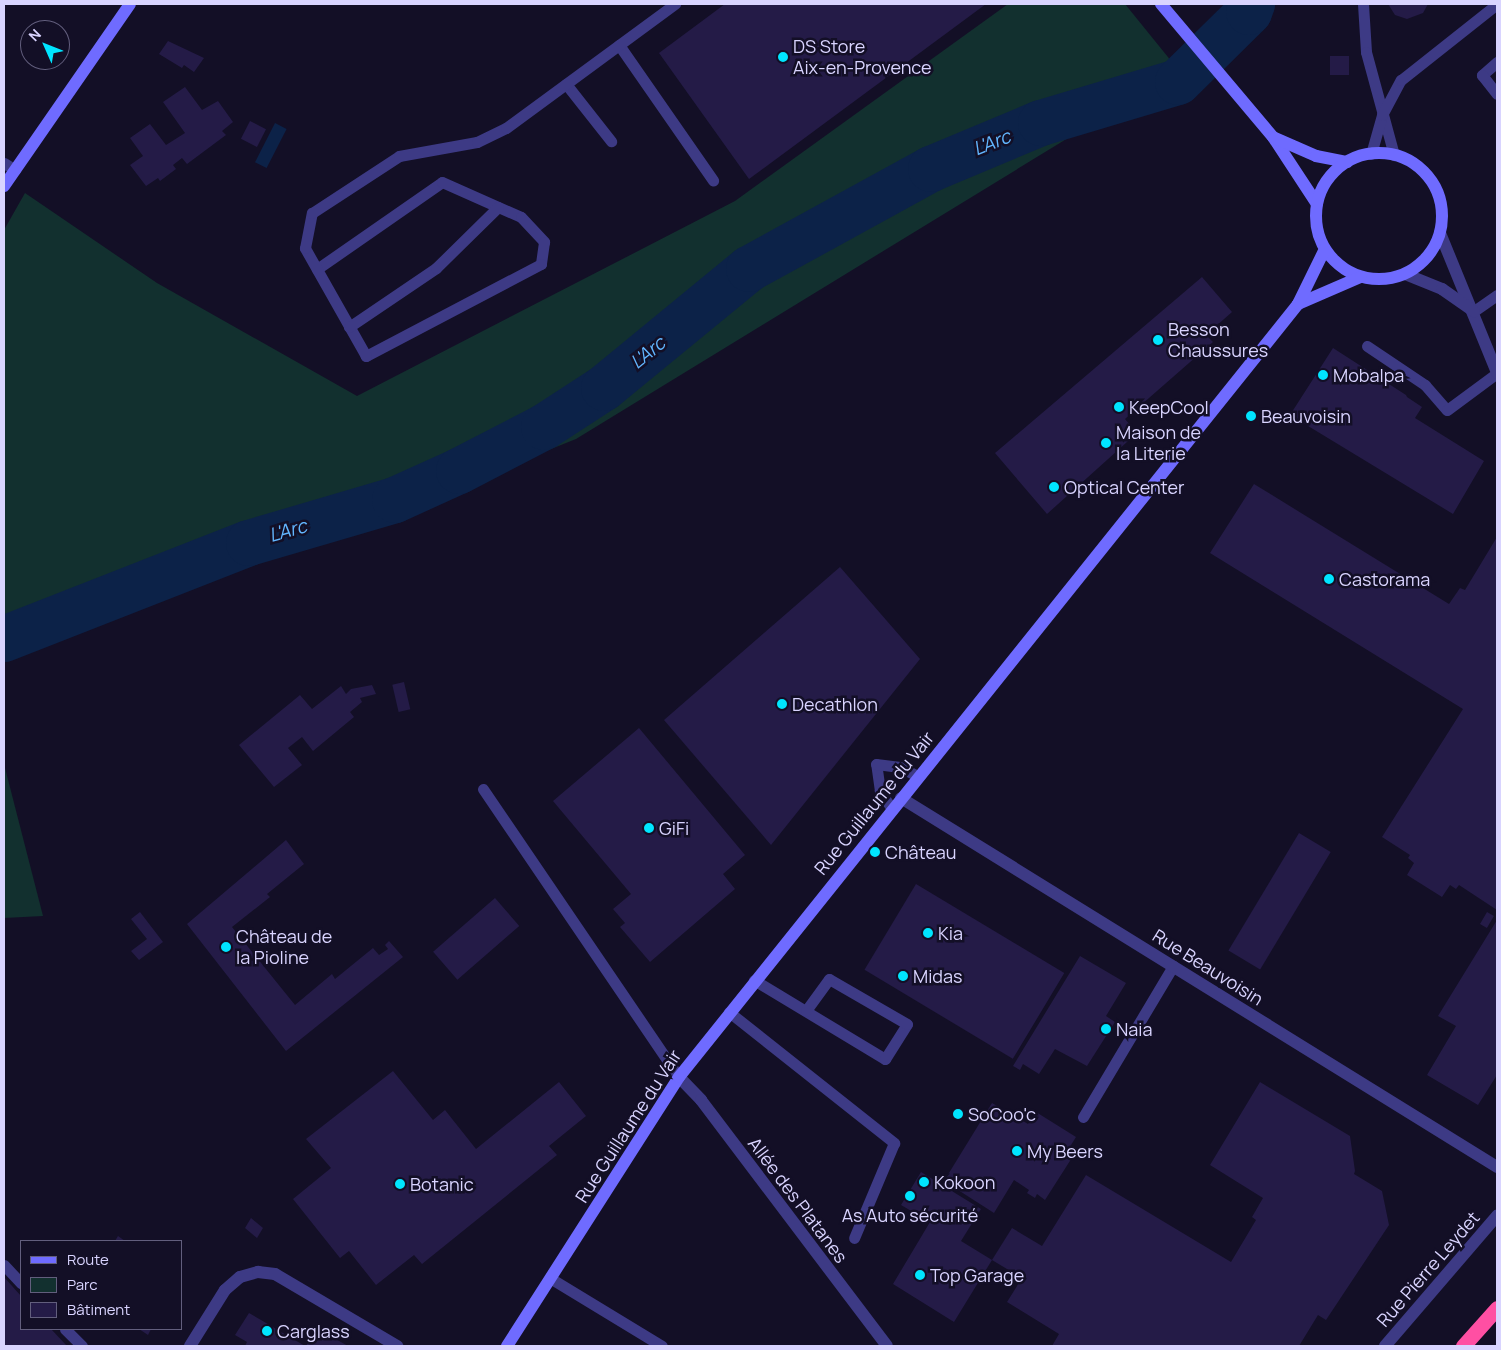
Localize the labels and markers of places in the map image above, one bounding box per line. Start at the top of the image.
place label: DS Store Aix-en-Provence [793,36,932,78]
marker: DS Store Aix-en-Provence [777,51,789,63]
place label: Besson Chaussures [1168,319,1268,362]
marker: Besson Chaussures [1152,334,1164,346]
place label: Mobalpa [1333,364,1404,386]
marker: Mobalpa [1317,369,1329,381]
place label: KeepCool [1129,396,1209,418]
marker: KeepCool [1113,401,1125,413]
place label: Beauvoisin [1261,405,1351,427]
marker: Beauvoisin [1245,410,1257,422]
place label: Maison de la Literie [1116,422,1201,464]
marker: Maison de la Literie [1100,437,1112,449]
place label: Optical Center [1064,476,1184,498]
marker: Optical Center [1048,481,1060,493]
place label: Castorama [1339,568,1430,590]
marker: Castorama [1323,573,1335,585]
place label: Decathlon [792,693,878,715]
marker: Decathlon [776,698,788,710]
place label: GiFi [659,817,689,839]
marker: GiFi [643,822,655,834]
place label: Château [885,841,956,863]
marker: Château [869,846,881,858]
place label: Kia [938,922,963,944]
place label: Château de la Pioline [236,926,332,969]
marker: Kia [922,927,934,939]
marker: Château de la Pioline [220,941,232,953]
place label: Midas [913,965,962,987]
marker: Midas [897,970,909,982]
place label: Naia [1116,1018,1153,1040]
marker: Naia [1100,1023,1112,1035]
place label: SoCoo'c [968,1103,1036,1125]
marker: SoCoo'c [952,1108,964,1120]
place label: My Beers [1027,1140,1103,1162]
marker: My Beers [1011,1145,1023,1157]
place label: Kokoon [934,1171,995,1193]
place label: Botanic [410,1173,474,1195]
marker: Kokoon [918,1176,930,1188]
marker: Botanic [394,1178,406,1190]
marker: As Auto sécurité [904,1190,916,1202]
place label: As Auto sécurité [842,1204,978,1226]
place label: Top Garage [930,1264,1024,1286]
marker: Top Garage [914,1269,926,1281]
place label: Carglass [277,1320,350,1342]
marker: Carglass [261,1325,273,1337]

